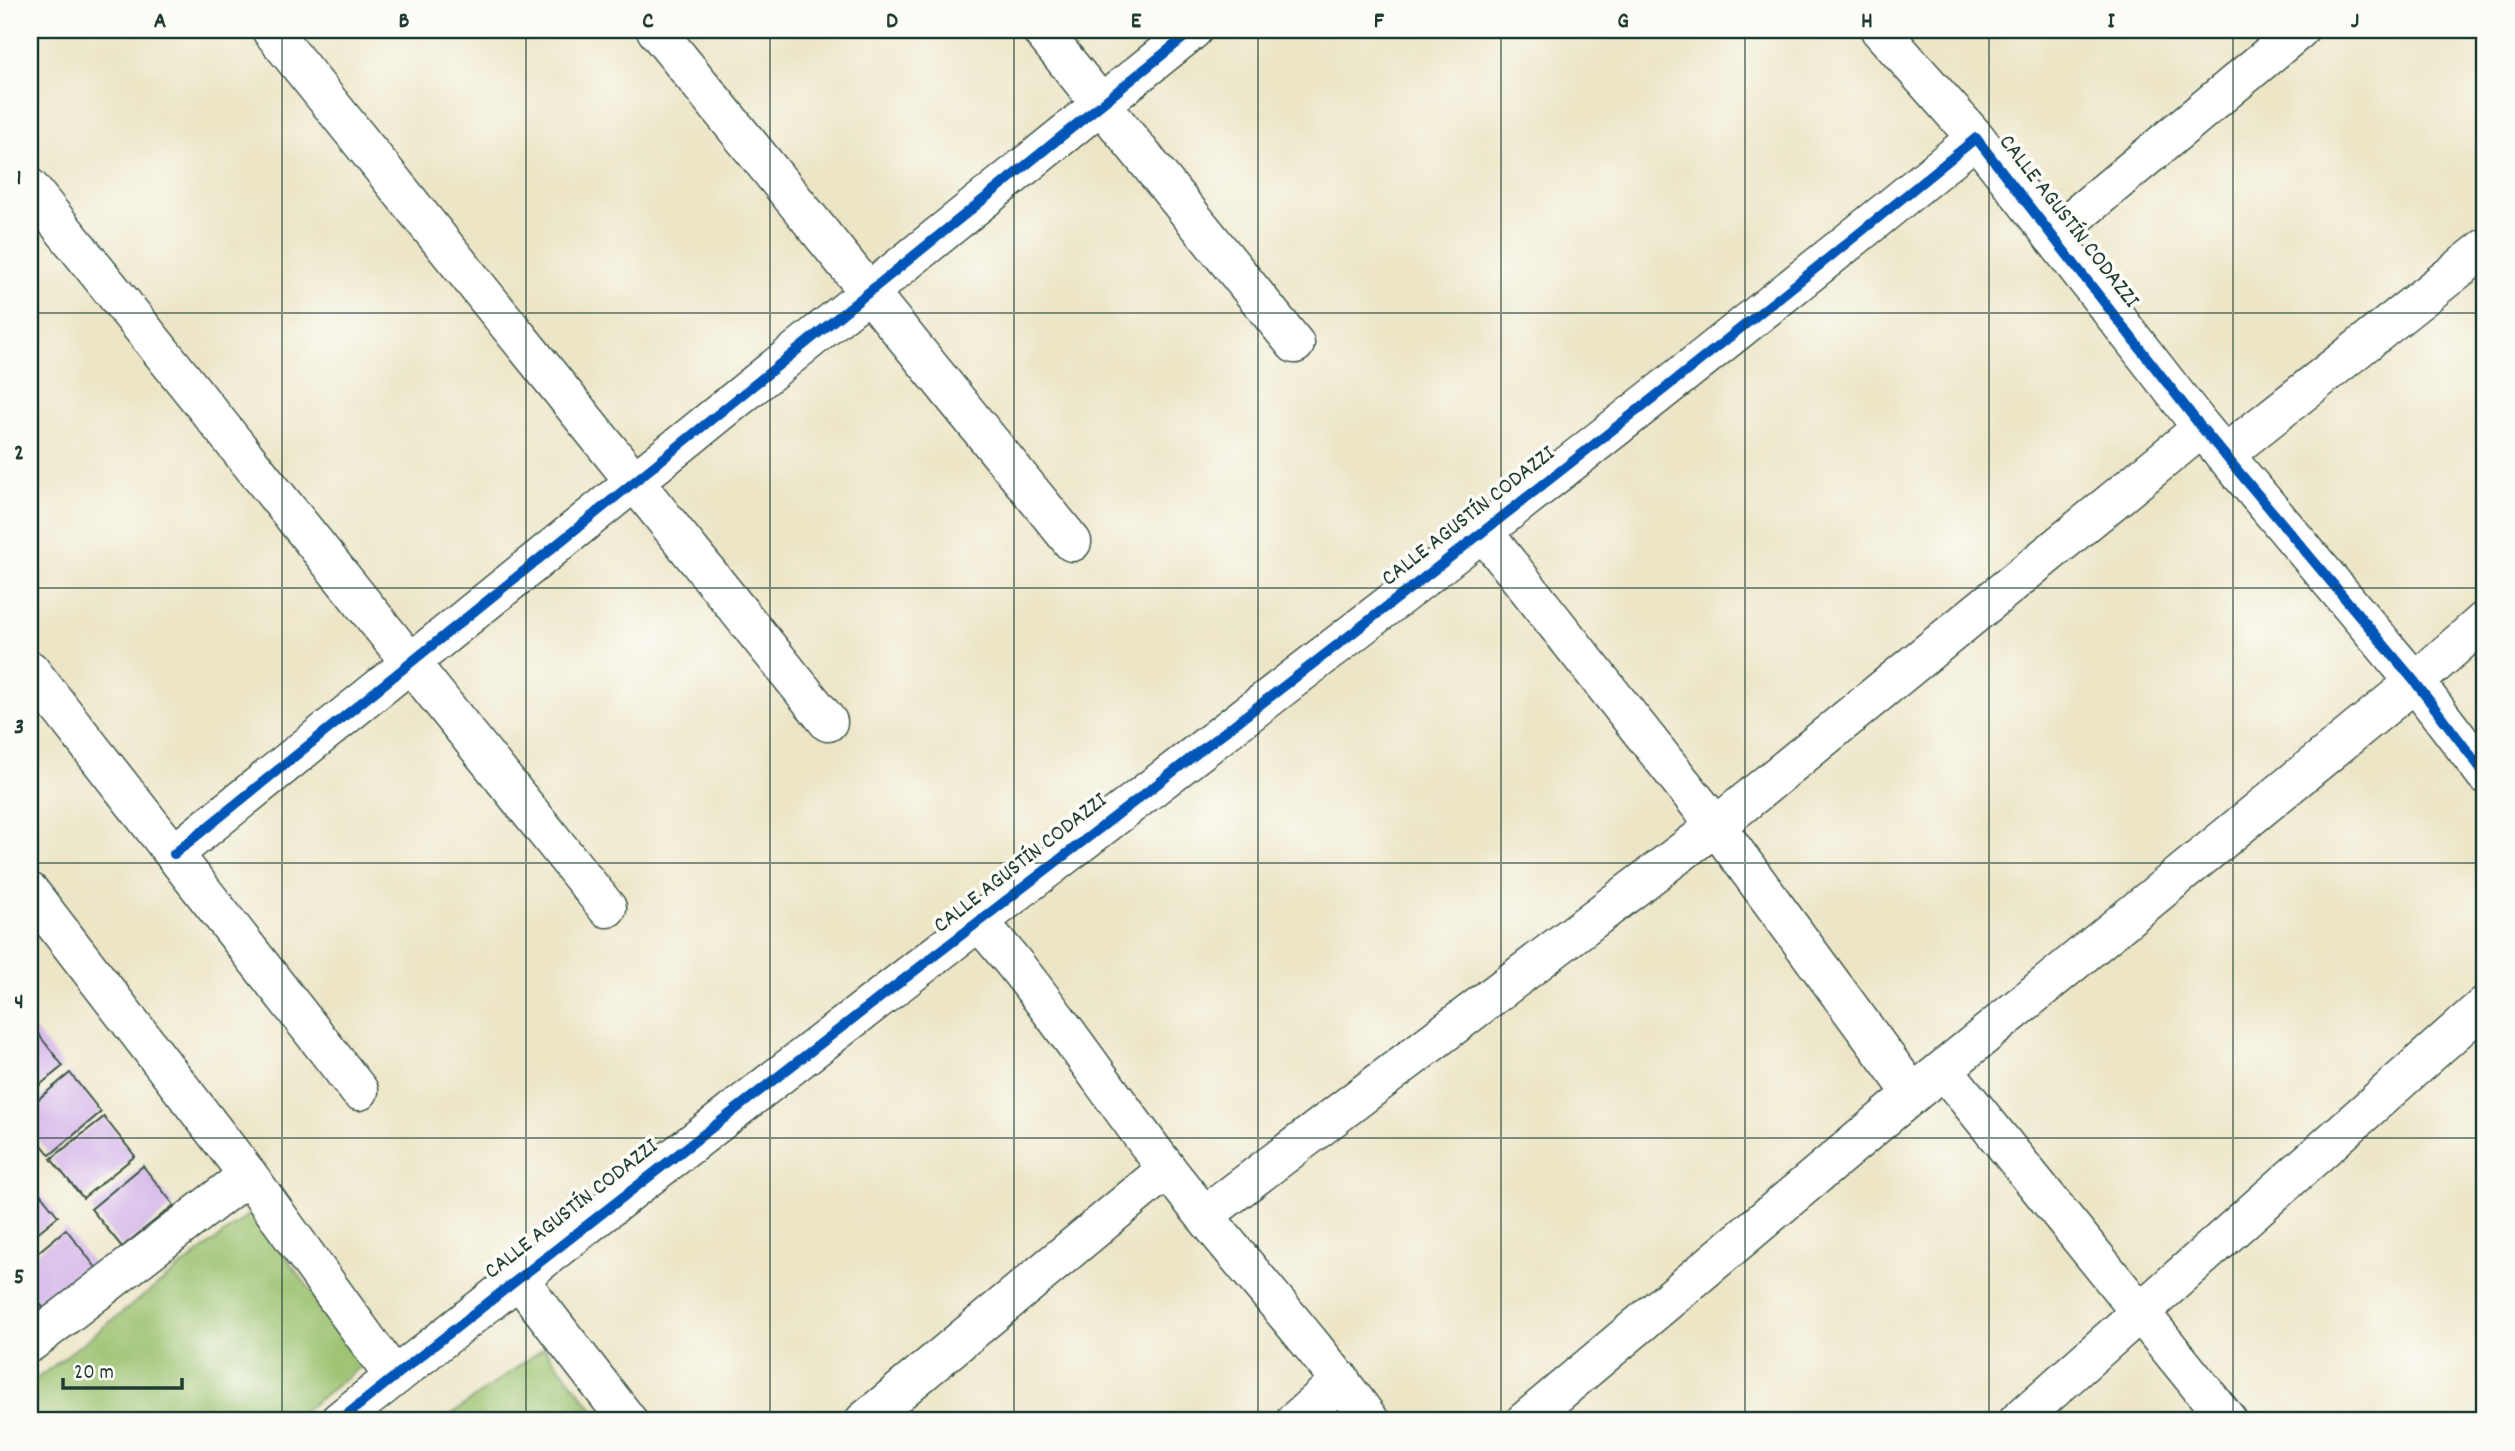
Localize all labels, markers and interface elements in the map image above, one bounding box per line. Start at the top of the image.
text: A [154,6,166,39]
text: B [399,6,410,39]
text: C [642,6,654,39]
text: D [886,6,898,39]
text: E [1131,6,1142,39]
text: F [1374,6,1385,39]
text: G [1617,6,1629,39]
text: H [1861,6,1873,39]
text: I [2107,6,2115,39]
text: J [2351,6,2359,39]
street label: CALLE AGUSTÍN CODAZZI [1990,128,2146,316]
text: 1 [16,163,22,196]
text: 2 [14,438,24,471]
street label: CALLE AGUSTÍN CODAZZI [1375,439,1563,595]
text: 3 [14,712,24,745]
street label: CALLE AGUSTÍN CODAZZI [927,786,1115,942]
text: 4 [14,987,24,1020]
street label: CALLE AGUSTÍN CODAZZI [478,1132,666,1288]
text: 5 [14,1262,24,1295]
scale bar [63,1346,182,1390]
text: 20 m [74,1359,114,1389]

